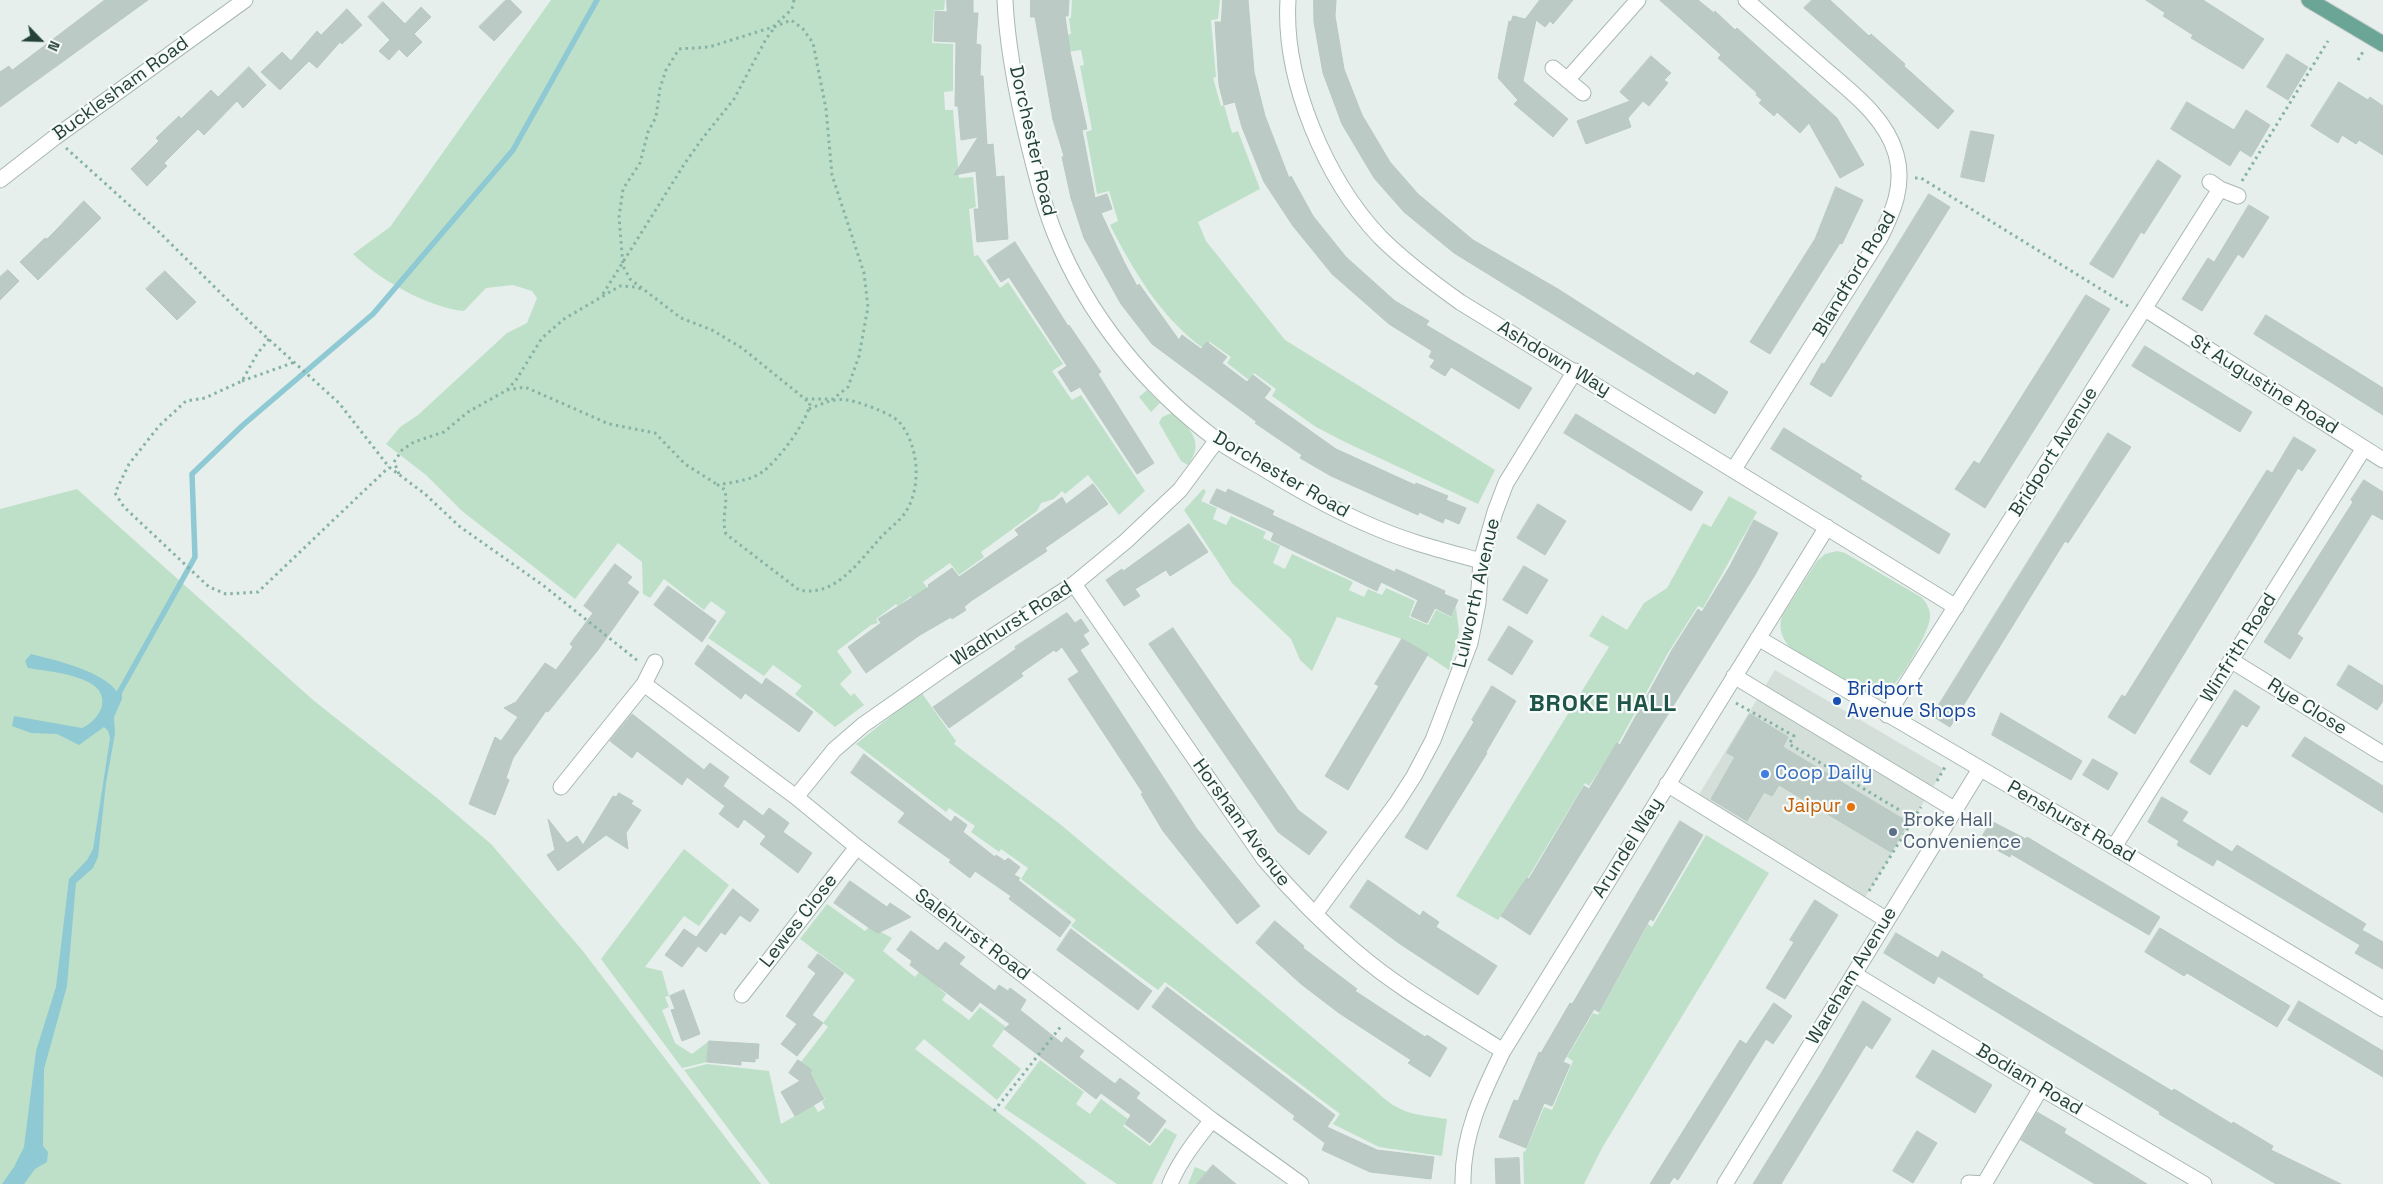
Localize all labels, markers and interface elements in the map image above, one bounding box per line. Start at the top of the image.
north arrow [15,15,65,65]
street label: Bucklesham Road [49,32,193,146]
text: N [44,38,64,54]
street label: Dorchester Road [1004,64,1060,218]
street label: Blandford Road [1809,207,1901,341]
street label: Ashdown Way [1493,316,1615,402]
street label: St Augustine Road [2186,330,2342,440]
street label: Bridport Avenue [2005,383,2103,521]
street label: Dorchester Road [1209,427,1353,523]
street label: Lulworth Avenue [1449,516,1505,670]
street label: Wadhurst Road [947,576,1077,672]
street label: Winfrith Road [2196,589,2282,707]
street label: Rye Close [2263,674,2351,740]
place label: Bridport Avenue Shops [1847,679,1976,723]
district label: BROKE HALL [1527,690,1679,718]
marker: Bridport Avenue Shops [1831,695,1843,707]
street label: Horsham Avenue [1187,755,1295,891]
place label: Coop Daily [1775,763,1872,785]
marker: Coop Daily [1759,768,1771,780]
street label: Penshurst Road [2003,776,2139,868]
street label: Arundel Way [1588,794,1668,902]
place label: Jaipur [1784,796,1841,818]
marker: Jaipur [1845,801,1857,813]
place label: Broke Hall Convenience [1903,810,2021,854]
marker: Broke Hall Convenience [1887,826,1899,838]
street label: Lewes Close [755,870,843,972]
street label: Salehurst Road [910,884,1034,986]
street label: Wareham Avenue [1802,903,1902,1049]
street label: Bodiam Road [1972,1039,2086,1121]

